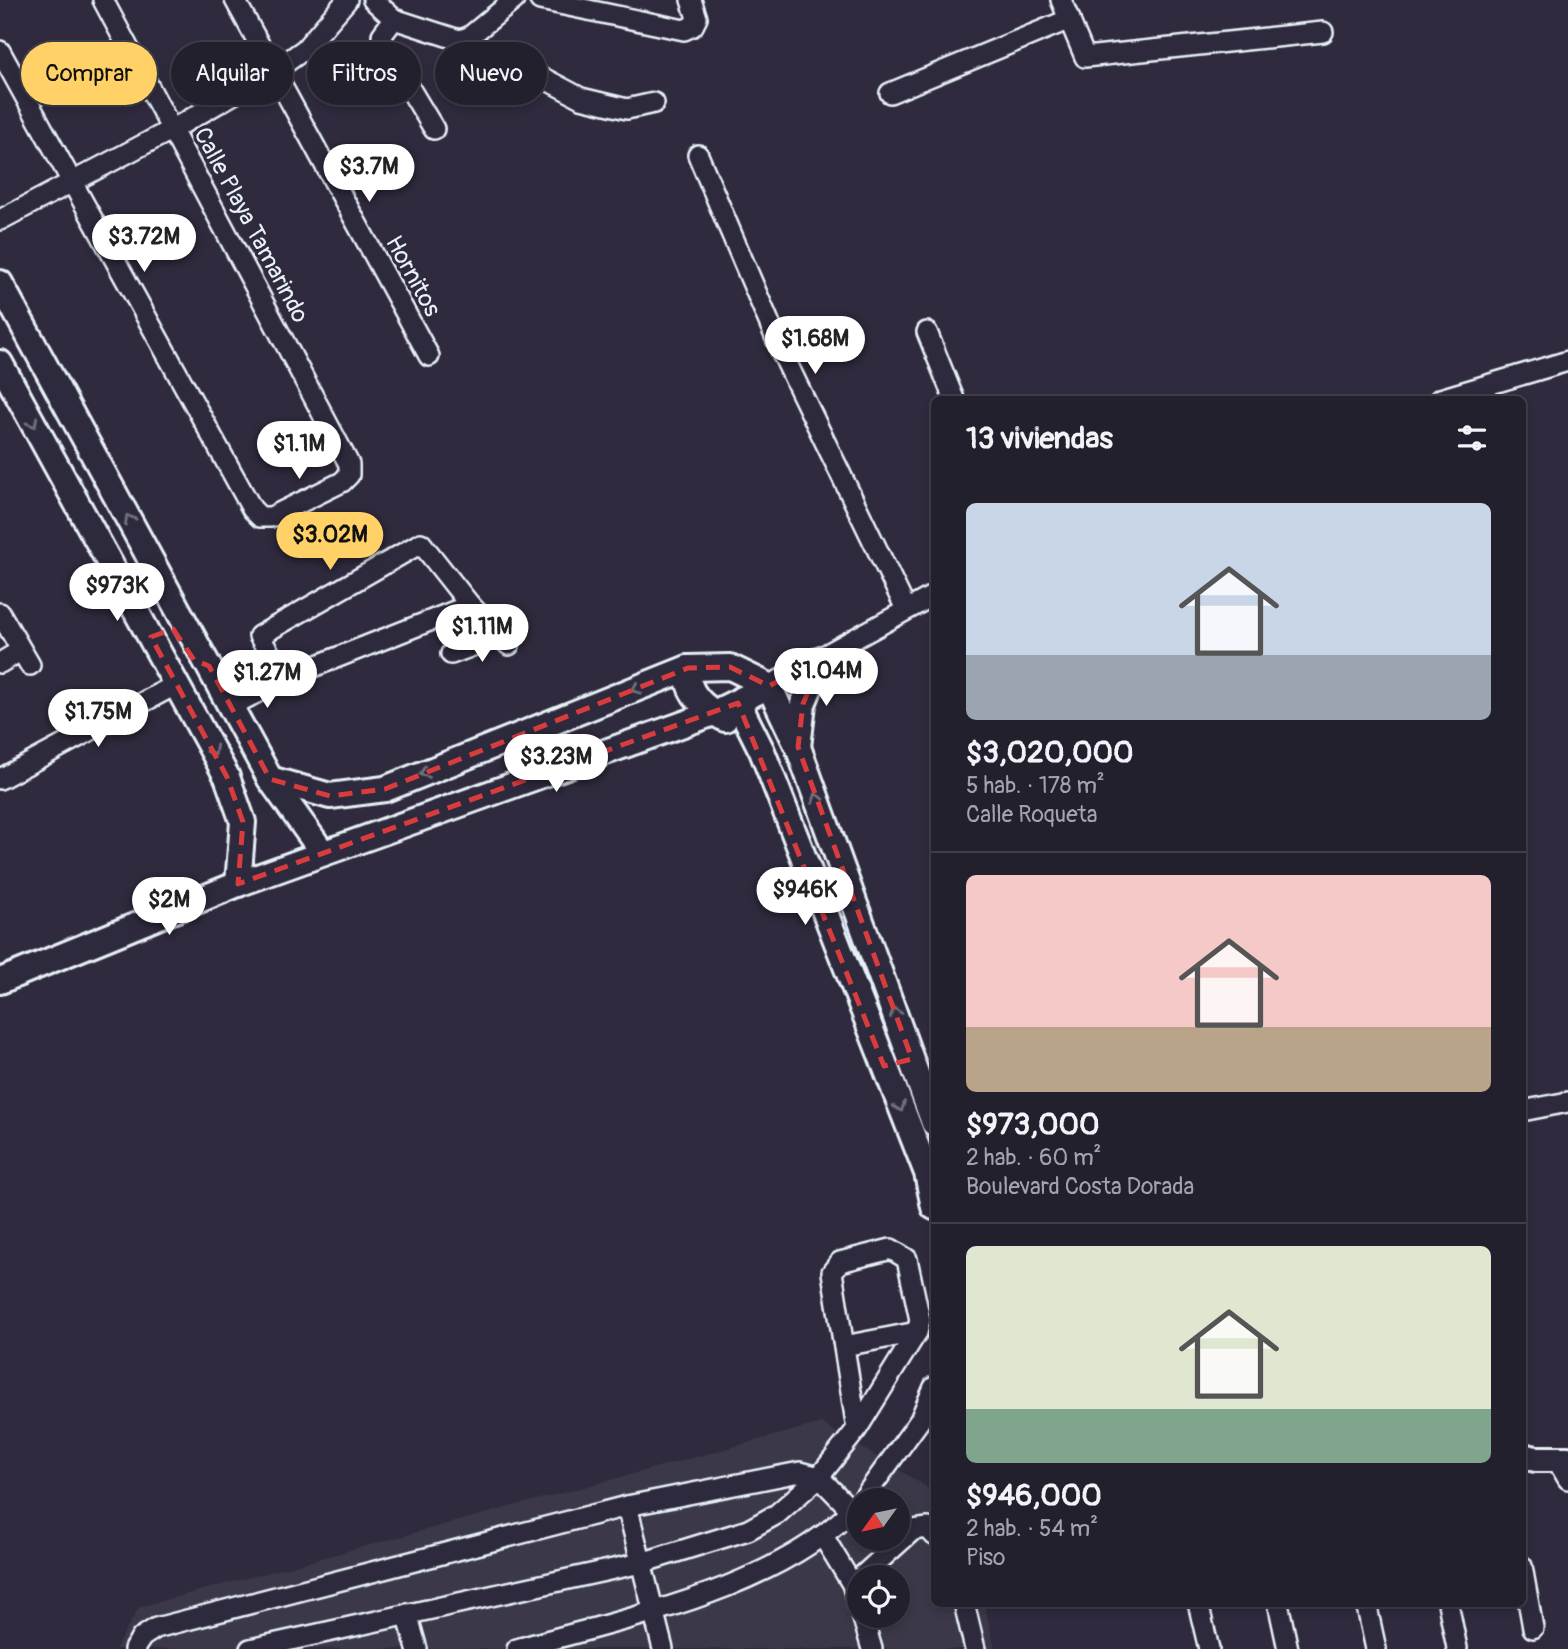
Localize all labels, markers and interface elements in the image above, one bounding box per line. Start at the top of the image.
chip: Comprar [21,42,157,105]
chip: Alquilar [171,42,293,105]
chip: Filtros [307,42,421,105]
chip: Nuevo [435,42,547,105]
street label: Calle Playa Tamarindo [187,122,315,328]
pin: $3.7M [320,144,418,204]
text: $3.7M [339,152,399,181]
pin: $3.72M [87,215,201,274]
text: $3.72M [108,222,180,251]
street label: Hornitos [379,231,447,322]
pin: $1.68M [758,316,872,376]
text: $1.68M [781,324,849,353]
one-way arrow [25,415,38,428]
icon: filters [1453,419,1491,457]
text: 13 viviendas [966,420,1113,457]
pin: $1.1M [250,421,348,481]
text: $1.1M [273,429,325,458]
pin: $3.02M [273,512,387,572]
one-way arrow [124,514,137,527]
text: $3.02M [292,520,368,549]
icon: home [1166,548,1292,674]
pin: $973K [68,564,166,623]
text: $973K [85,571,149,600]
pin: $1.11M [425,604,539,664]
text: $1.11M [451,612,513,641]
pin: $1.04M [769,648,883,708]
pin: $1.27M [210,650,324,710]
text: $1.04M [790,656,862,685]
text: $1.27M [233,658,301,687]
one-way arrow [630,680,642,694]
pin: $1.75M [41,690,155,749]
text: $1.75M [64,697,132,726]
pin: $3.23M [499,734,613,794]
text: $3,020,000 [966,734,1133,771]
text: $3.23M [520,742,592,771]
one-way arrow [205,744,218,756]
one-way arrow [419,764,431,778]
text: 5 hab. · 178 m² [966,771,1105,800]
one-way arrow [811,793,825,805]
text: Calle Roqueta [966,800,1097,829]
pin: $946K [756,867,854,927]
text: $946K [773,875,837,904]
pin: $2M [135,878,203,937]
text: $2M [148,885,190,914]
icon: home [1166,920,1292,1046]
one-way arrow [889,1007,903,1019]
one-way arrow [891,1100,905,1112]
text: $973,000 [966,1106,1099,1143]
text: 2 hab. · 60 m² [966,1143,1101,1172]
text: Boulevard Costa Dorada [966,1172,1194,1201]
icon: home [1166,1291,1292,1417]
text: $946,000 [966,1477,1102,1514]
north arrow [847,1488,910,1550]
map controls [847,1488,910,1628]
text: 2 hab. · 54 m² [966,1514,1098,1543]
text: Piso [966,1543,1005,1572]
button: locate [847,1565,910,1628]

